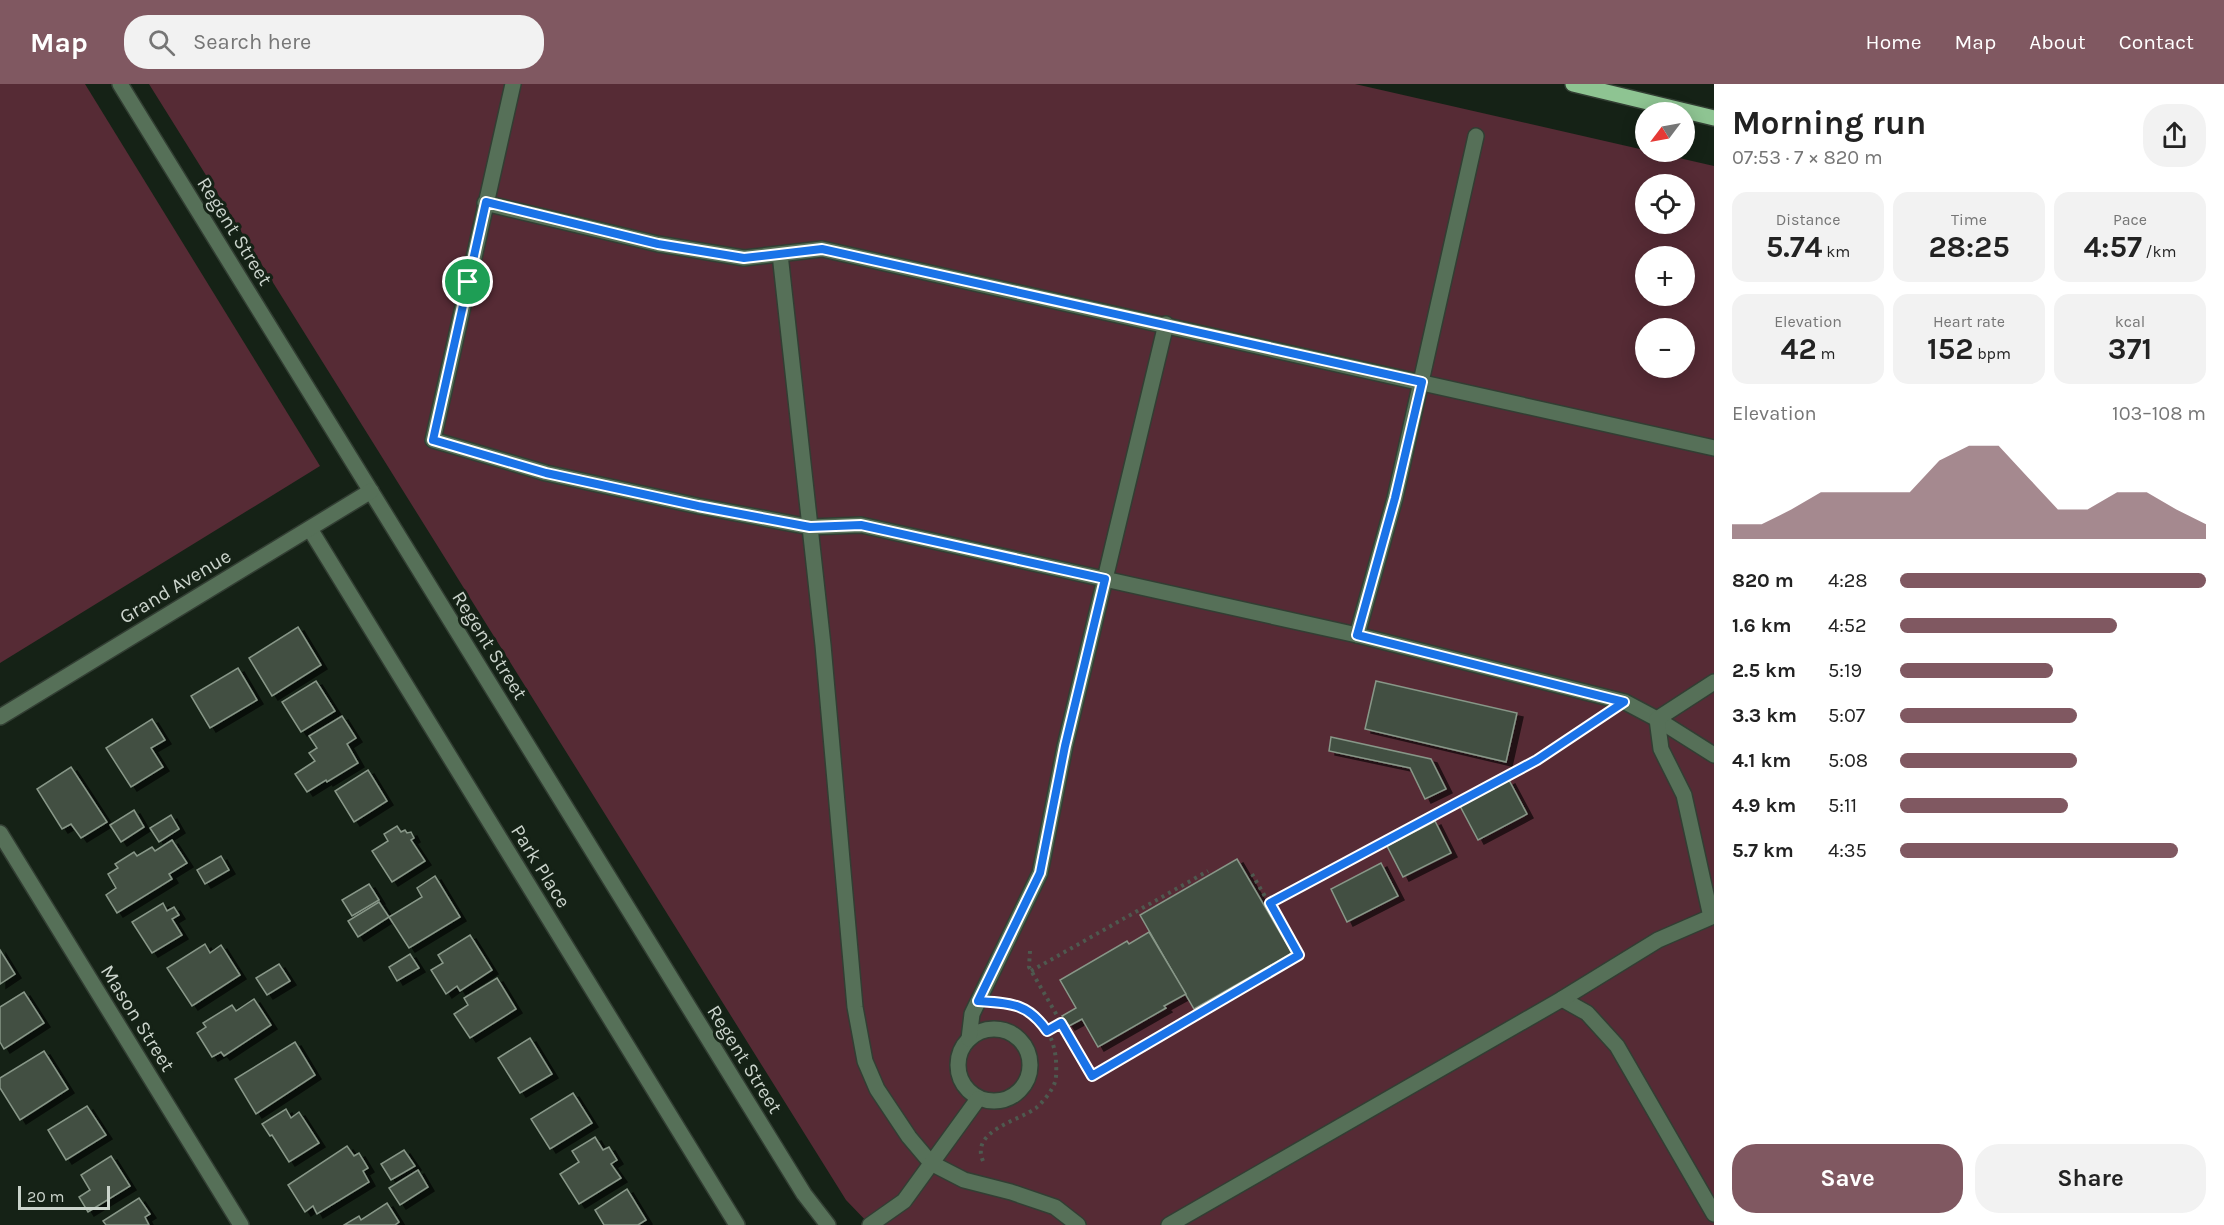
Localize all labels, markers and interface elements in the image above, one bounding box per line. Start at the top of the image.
search box [124,15,544,69]
text: Map [30,26,88,59]
icon: search [145,26,178,59]
text: Search here [193,29,311,55]
text: Home [1866,30,1922,54]
text: Map [1955,30,1996,54]
text: About [2029,30,2086,54]
text: Contact [2119,30,2194,54]
north arrow [1635,102,1695,162]
map controls [1635,102,1695,378]
text: Morning run [1732,104,1926,142]
button: share [2143,104,2206,167]
text: 07:53 · 7 × 820 m [1732,146,1883,169]
street label: Regent Street [192,173,277,290]
button: locate [1635,174,1695,234]
text: Distance [1776,210,1840,229]
text: Time [1951,210,1987,229]
text: Pace [2113,210,2147,229]
text: 5.74 [1766,229,1822,265]
text: 28:25 [1928,229,2010,265]
text: 4:57 [2083,229,2142,265]
text: km [1822,242,1850,261]
text: /km [2142,242,2177,261]
button: + [1635,246,1695,306]
pin [442,256,493,307]
icon: arrive [451,265,484,298]
text: Elevation [1774,312,1842,331]
text: Heart rate [1933,312,2005,331]
text: kcal [2115,312,2145,331]
button: − [1635,318,1695,378]
text: 42 [1781,331,1817,367]
text: 152 [1927,331,1973,367]
text: 371 [2108,331,2152,367]
text: m [1817,344,1835,363]
text: bpm [1973,344,2011,363]
text: Elevation [1732,402,1817,425]
text: 103–108 m [2112,402,2206,425]
street label: Grand Avenue [115,544,235,629]
text: 820 m [1732,569,1794,592]
text: 4:28 [1828,569,1868,592]
street label: Regent Street [447,587,532,704]
text: 1.6 km [1732,614,1791,637]
text: 4:52 [1828,614,1867,637]
text: 2.5 km [1732,659,1796,682]
text: 5:19 [1828,659,1862,682]
text: 3.3 km [1732,704,1797,727]
text: 5:07 [1828,704,1865,727]
text: 4.1 km [1732,749,1791,772]
text: 5:08 [1828,749,1868,772]
text: 4.9 km [1732,794,1796,817]
text: 5:11 [1828,794,1857,817]
street label: Park Place [506,820,575,912]
text: 5.7 km [1732,839,1794,862]
text: 4:35 [1828,839,1867,862]
street label: Mason Street [96,961,180,1076]
street label: Regent Street [702,1001,787,1118]
button: Save [1732,1144,1963,1213]
button: Share [1975,1144,2206,1213]
scale bar [18,1183,110,1210]
text: 20 m [27,1187,65,1206]

